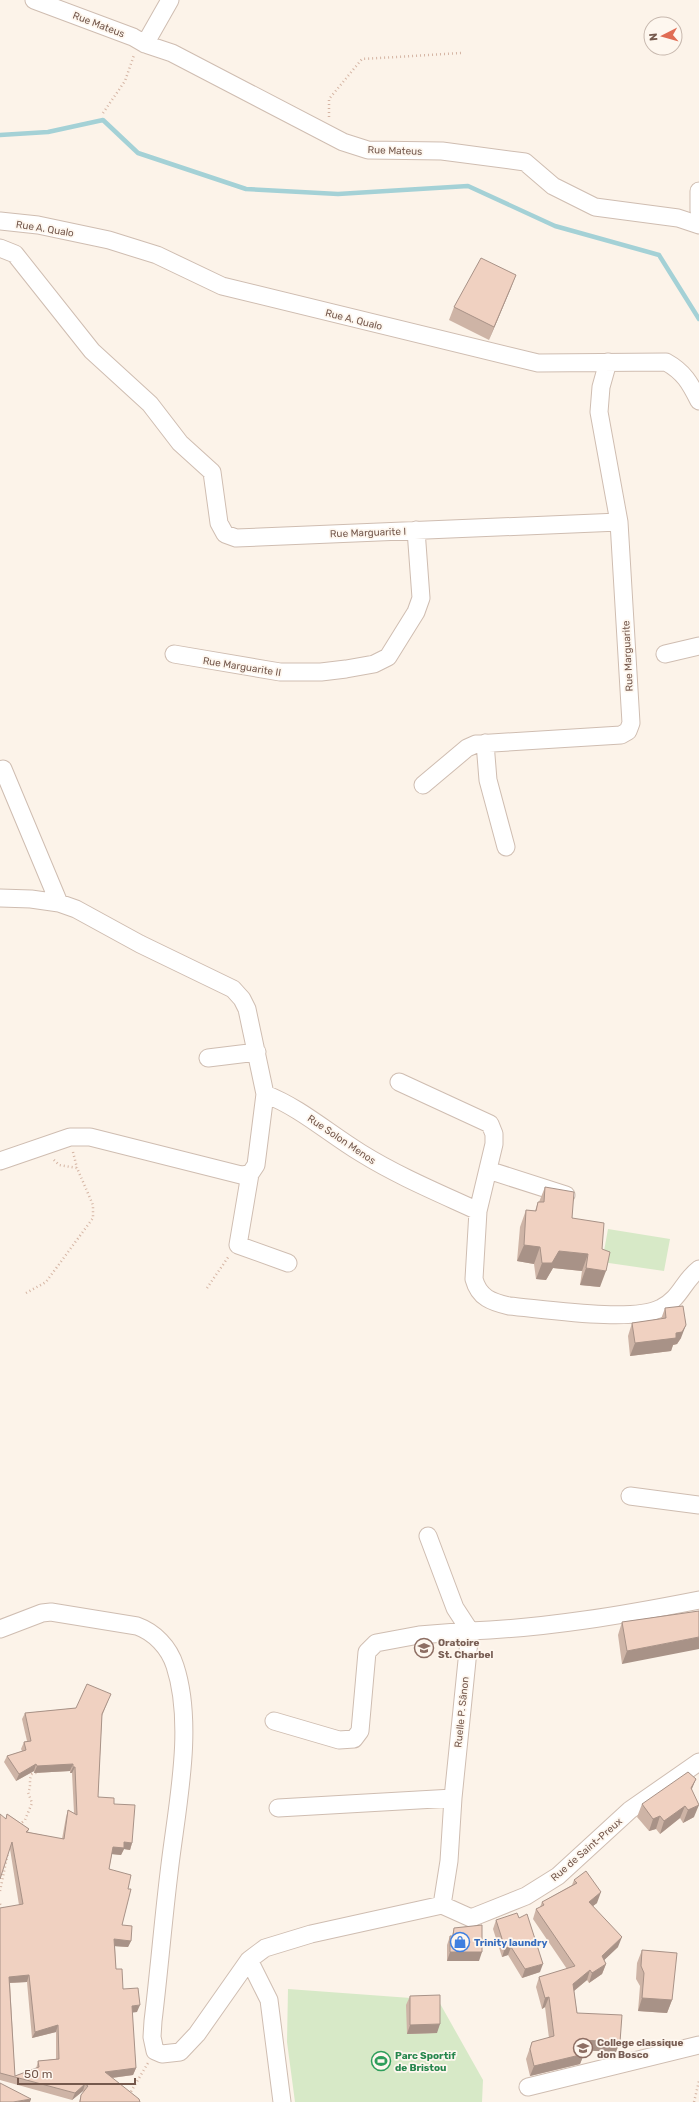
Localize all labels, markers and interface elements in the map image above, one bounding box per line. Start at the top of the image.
street label: Rue Mateus [71,10,126,40]
north arrow [643,16,683,56]
text: N [647,32,660,42]
street label: Rue Mateus [367,144,422,158]
street label: Rue A. Qualo [15,218,75,240]
street label: Rue A. Qualo [324,307,384,333]
street label: Rue Marguarite I [330,526,406,540]
street label: Rue Marguarite [620,620,636,692]
street label: Rue Marguarite II [202,655,282,679]
street label: Rue Solon Menos [305,1113,378,1167]
school or university icon: Oratoire St. Charbel [413,1637,435,1659]
place label: Oratoire St. Charbel [438,1637,493,1661]
street label: Ruelle P. Sânon [452,1676,472,1748]
street label: Rue de Saint-Preux [549,1815,625,1884]
shop icon: Trinity laundry [449,1931,471,1953]
place label: Trinity laundry [474,1937,547,1949]
school or university icon: College classique don Bosco [572,2037,594,2059]
place label: College classique don Bosco [597,2037,683,2061]
sports icon: Parc Sportif de Bristou [370,2050,392,2072]
place label: Parc Sportif de Bristou [395,2050,456,2074]
scale bar [18,2060,135,2086]
text: 50 m [24,2067,52,2081]

